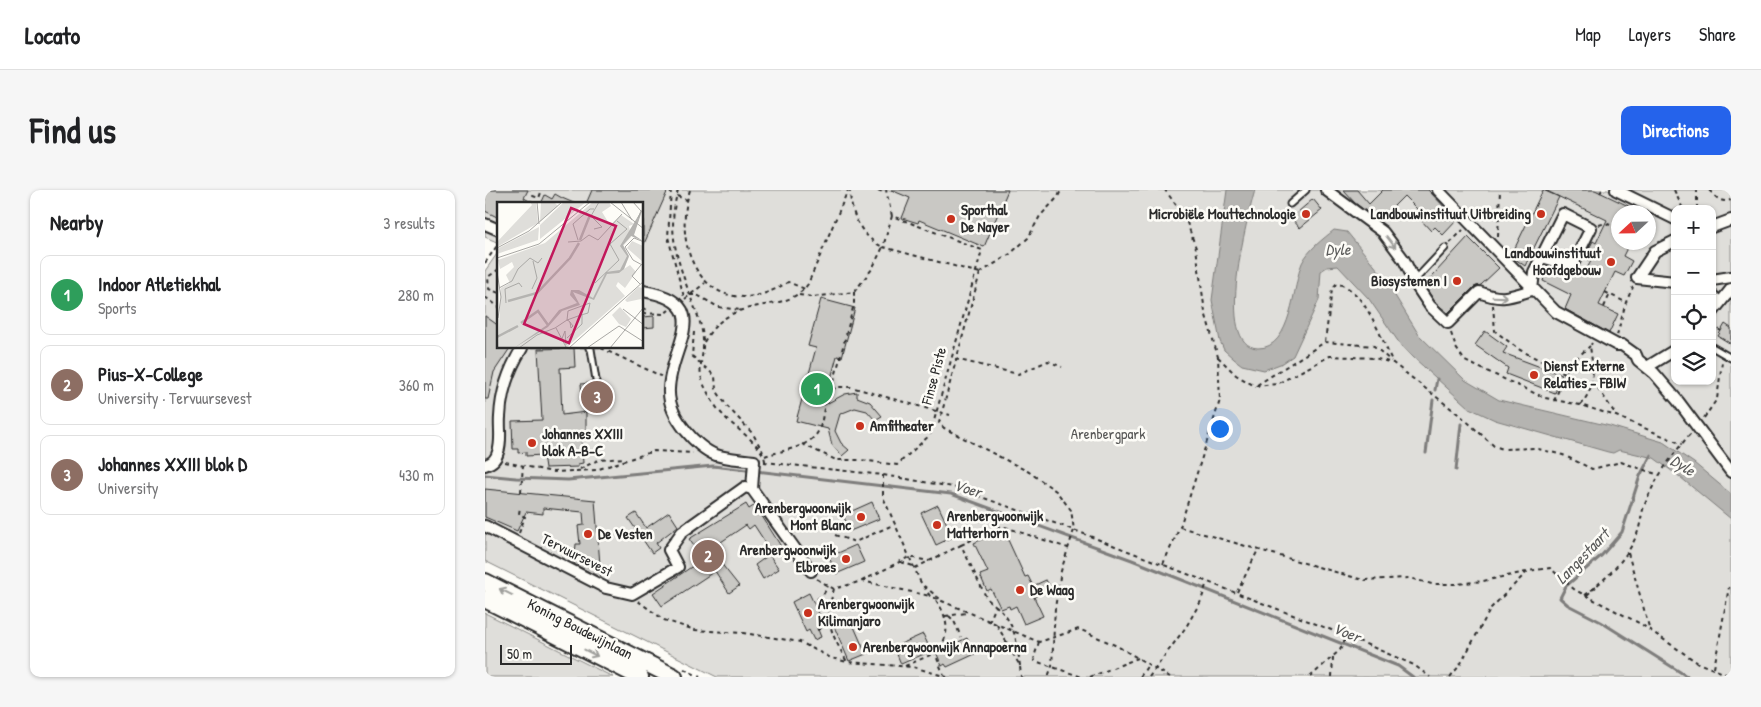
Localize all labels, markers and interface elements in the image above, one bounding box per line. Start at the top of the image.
text: Locato [25,19,80,51]
text: Map [1575,22,1601,47]
text: Layers [1629,22,1671,47]
text: Share [1699,22,1736,47]
button: Directions [1621,106,1731,155]
text: Find us [30,107,116,154]
place label: Sporthal De Nayer [961,199,1010,238]
inset map [497,202,644,349]
place label: Microbiële Mouttechnologie [1149,203,1296,225]
place label: Landbouwinstituut Uitbreiding [1371,203,1531,225]
north arrow [1611,205,1656,250]
map controls [1671,205,1716,385]
button: + [1671,205,1716,250]
text: Nearby [50,208,103,237]
marker: Microbiële Mouttechnologie [1300,208,1312,220]
marker: Landbouwinstituut Uitbreiding [1535,208,1547,220]
text: 3 results [383,212,435,234]
marker: Sporthal De Nayer [945,213,957,225]
one-way arrow [1386,235,1396,249]
water label: Dyle [1326,238,1351,260]
place label: Landbouwinstituut Hoofdgebouw [1505,242,1602,281]
button: − [1671,250,1716,295]
marker: Landbouwinstituut Hoofdgebouw [1605,256,1617,268]
place label: Biosystemen I [1371,270,1447,292]
text: Indoor Atletiekhal [98,271,221,297]
marker: Biosystemen I [1451,275,1463,287]
text: 1 [64,284,70,306]
text: 280 m [398,284,434,306]
one-way arrow [1492,293,1508,302]
button: locate [1671,295,1716,340]
text: Sports [98,297,136,319]
button: layers [1671,340,1716,385]
street label: Finse Piste [916,345,951,408]
place label: Dienst Externe Relaties - FBIW [1544,355,1627,393]
text: Pius-X-College [98,361,203,387]
marker: Dienst Externe Relaties - FBIW [1528,369,1540,381]
pin: 1 [801,370,833,408]
text: 2 [63,374,71,396]
text: 360 m [399,374,434,396]
pin: 3 [581,378,613,416]
text: University · Tervuursevest [98,387,251,409]
place label: Amfitheater [870,415,934,436]
your location [1207,416,1233,442]
marker: Amfitheater [854,420,866,432]
place label: Johannes XXIII blok A-B-C [542,423,623,461]
park label: Arenbergpark [1071,423,1145,444]
marker: Johannes XXIII blok A-B-C [526,437,538,449]
water label: Dyle [1667,449,1700,481]
text: Johannes XXIII blok D [98,451,247,477]
text: 3 [63,464,71,486]
text: 430 m [399,464,434,486]
water label: Voer [951,473,986,503]
text: University [98,477,159,499]
place label: Arenbergwoonwijk Mont Blanc [755,497,852,535]
place label: Arenbergwoonwijk Matterhorn [947,505,1044,543]
marker: Arenbergwoonwijk Mont Blanc [855,511,867,523]
marker: Arenbergwoonwijk Matterhorn [931,519,943,531]
water label: Langestaart [1550,522,1616,588]
place label: De Vesten [598,523,653,544]
street label: Tervuursevest [538,528,617,582]
marker: De Vesten [582,528,594,540]
pin: 2 [692,537,724,575]
place label: Arenbergwoonwijk Elbroes [740,539,837,577]
marker: Arenbergwoonwijk Elbroes [840,553,852,565]
place label: De Waag [1030,579,1075,601]
marker: De Waag [1014,584,1026,596]
one-way arrow [499,587,514,596]
street label: Koning Boudewijnlaan [524,593,637,664]
place label: Arenbergwoonwijk Kilimanjaro [818,593,915,631]
marker: Arenbergwoonwijk Kilimanjaro [802,607,814,619]
water label: Voer [1330,617,1366,648]
place label: Arenbergwoonwijk Annapoerna [863,636,1027,658]
marker: Arenbergwoonwijk Annapoerna [847,641,859,653]
scale bar [500,642,573,665]
text: 50 m [507,644,532,663]
one-way arrow [583,648,598,658]

